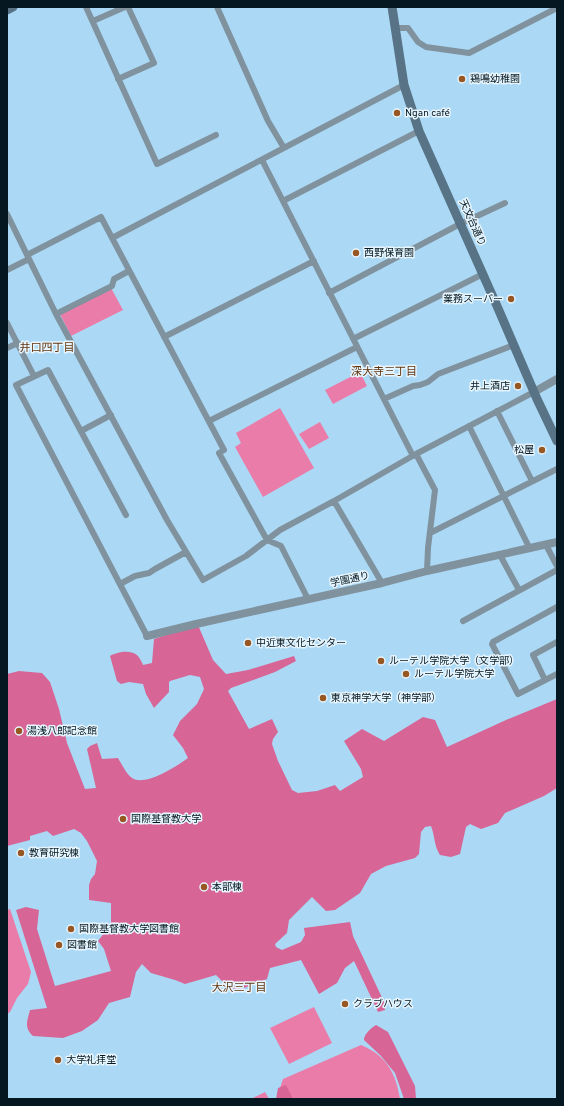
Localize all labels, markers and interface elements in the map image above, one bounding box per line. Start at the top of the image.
place label: 鶏鳴幼稚園 [470,73,520,86]
marker: 鶏鳴幼稚園 [457,74,467,84]
place label: Ngan café [405,107,450,120]
marker: Ngan café [392,108,402,118]
street label: 天文台通り [456,198,488,248]
place label: 西野保育園 [364,247,414,260]
marker: 西野保育園 [351,248,361,258]
place label: 業務スーパー [443,293,503,306]
marker: 業務スーパー [506,294,516,304]
district label: 井口四丁目 [20,341,75,355]
district label: 深大寺三丁目 [351,365,417,379]
place label: 井上酒店 [470,380,510,393]
marker: 井上酒店 [513,381,523,391]
place label: 松屋 [514,444,534,457]
marker: 松屋 [537,445,547,455]
street label: 学園通り [329,569,371,591]
place label: 中近東文化センター [256,637,346,650]
marker: 中近東文化センター [243,638,253,648]
place label: ルーテル学院大学（文学部） [389,655,519,668]
marker: ルーテル学院大学（文学部） [376,656,386,666]
place label: ルーテル学院大学 [414,668,494,681]
marker: ルーテル学院大学 [401,669,411,679]
place label: 東京神学大学（神学部） [331,692,441,705]
marker: 東京神学大学（神学部） [318,693,328,703]
place label: 湯浅八郎記念館 [27,725,97,738]
marker: 湯浅八郎記念館 [14,726,24,736]
place label: 国際基督教大学 [131,813,201,826]
marker: 国際基督教大学 [118,814,128,824]
place label: 教育研究棟 [29,847,79,860]
marker: 教育研究棟 [16,848,26,858]
place label: 本部棟 [212,881,242,894]
marker: 本部棟 [199,882,209,892]
place label: 国際基督教大学図書館 [79,923,179,936]
marker: 国際基督教大学図書館 [66,924,76,934]
place label: 図書館 [67,939,97,952]
marker: 図書館 [54,940,64,950]
district label: 大沢三丁目 [212,981,267,995]
place label: クラブハウス [353,998,413,1011]
marker: クラブハウス [340,999,350,1009]
place label: 大学礼拝堂 [66,1054,116,1067]
marker: 大学礼拝堂 [53,1055,63,1065]

